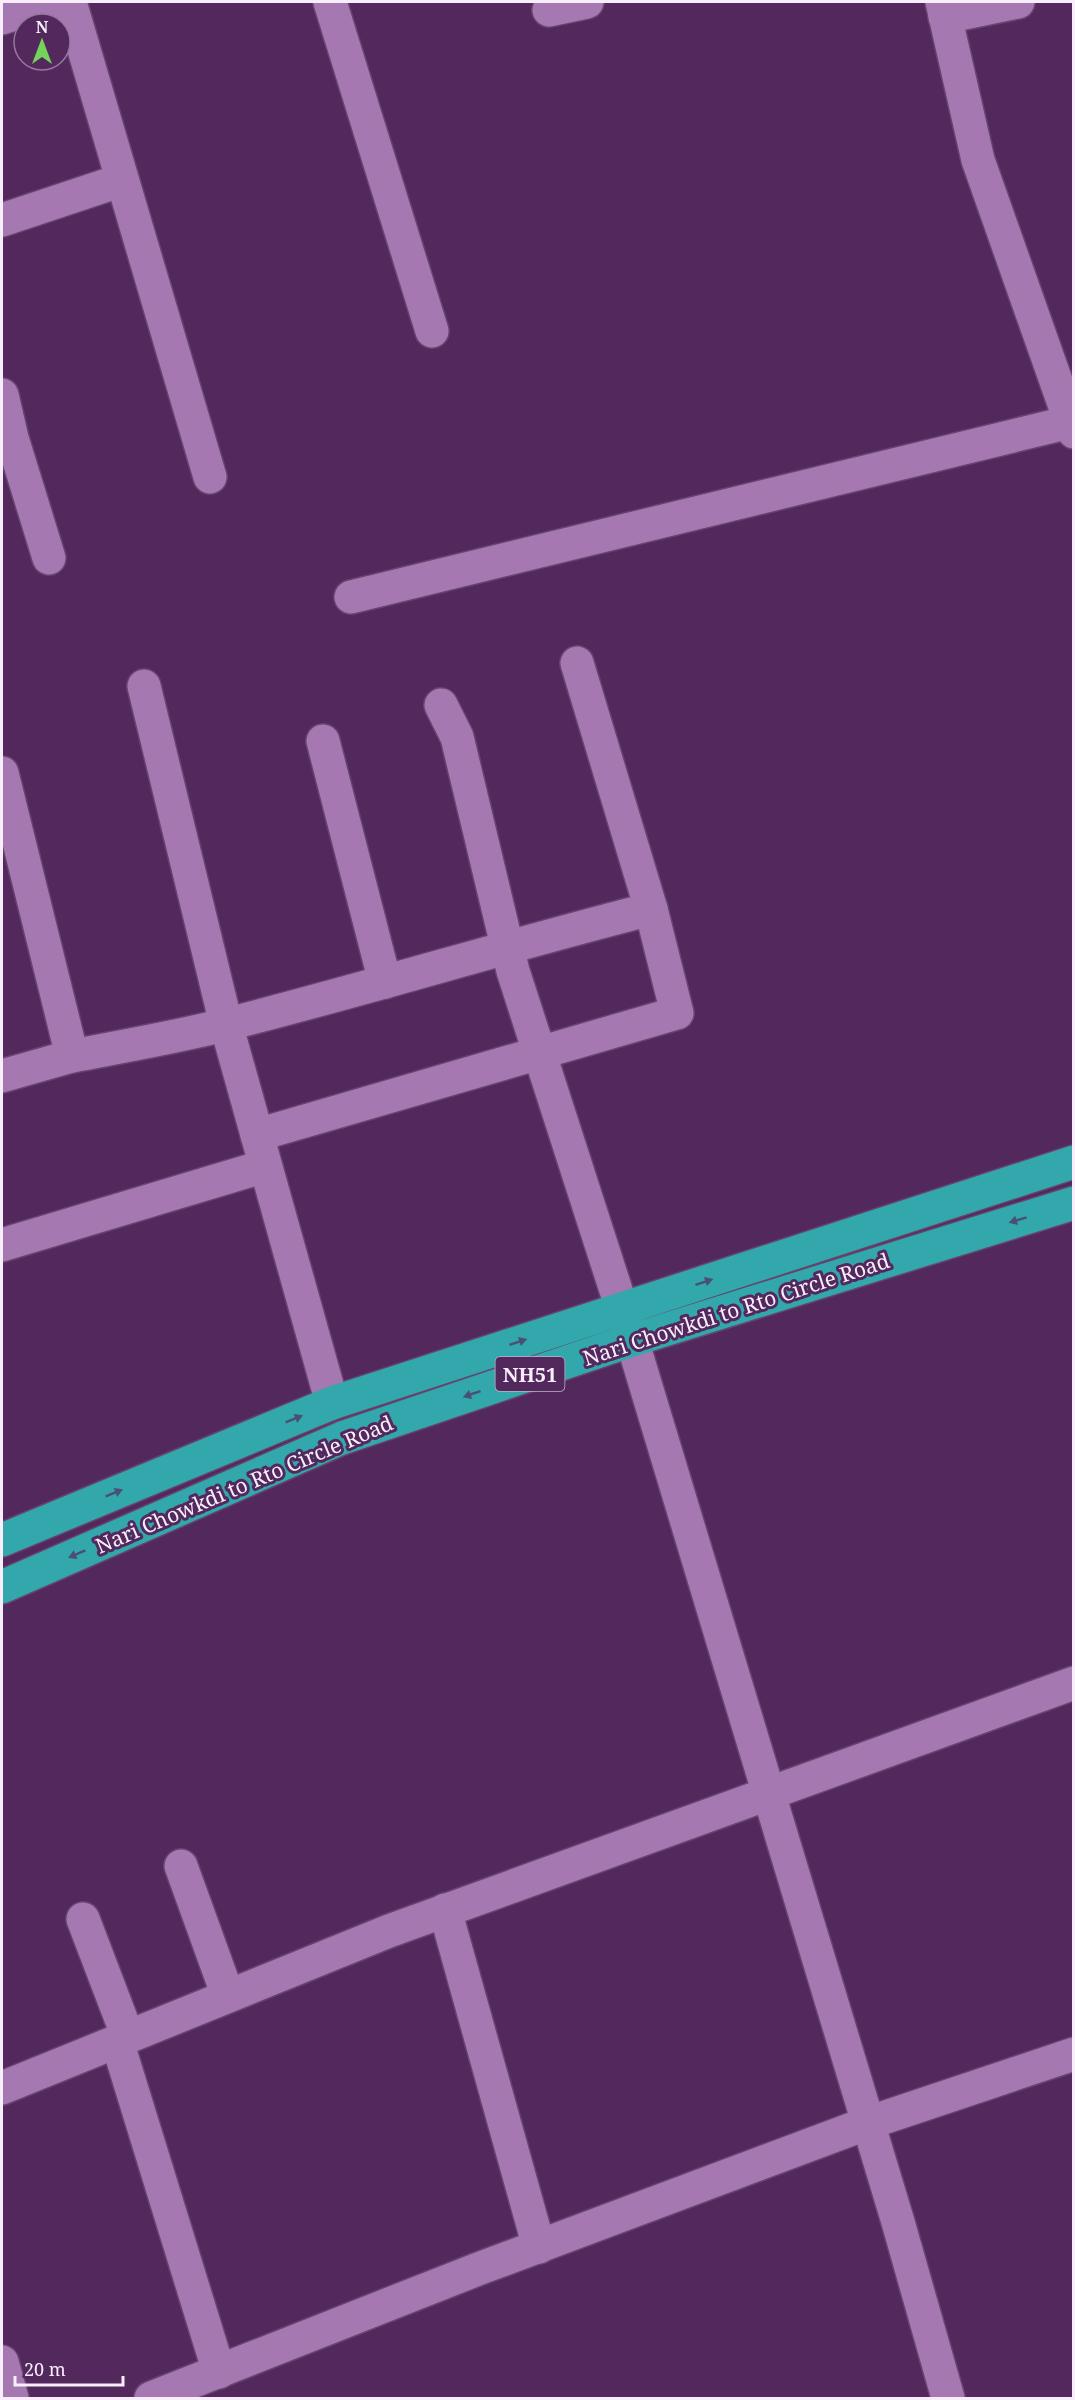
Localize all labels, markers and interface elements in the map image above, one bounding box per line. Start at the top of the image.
north arrow [12,12,72,72]
text: N [36,16,49,38]
one-way arrow [1009,1216,1027,1225]
street label: Nari Chowkdi to Rto Circle Road [579,1246,893,1372]
one-way arrow [695,1277,713,1286]
one-way arrow [509,1337,527,1347]
road number: NH51 [496,1357,564,1391]
one-way arrow [463,1390,481,1399]
street label: Nari Chowkdi to Rto Circle Road [91,1408,397,1560]
one-way arrow [285,1414,303,1423]
one-way arrow [105,1488,123,1497]
one-way arrow [68,1549,86,1559]
scale bar [15,2349,123,2387]
text: 20 m [24,2357,66,2381]

